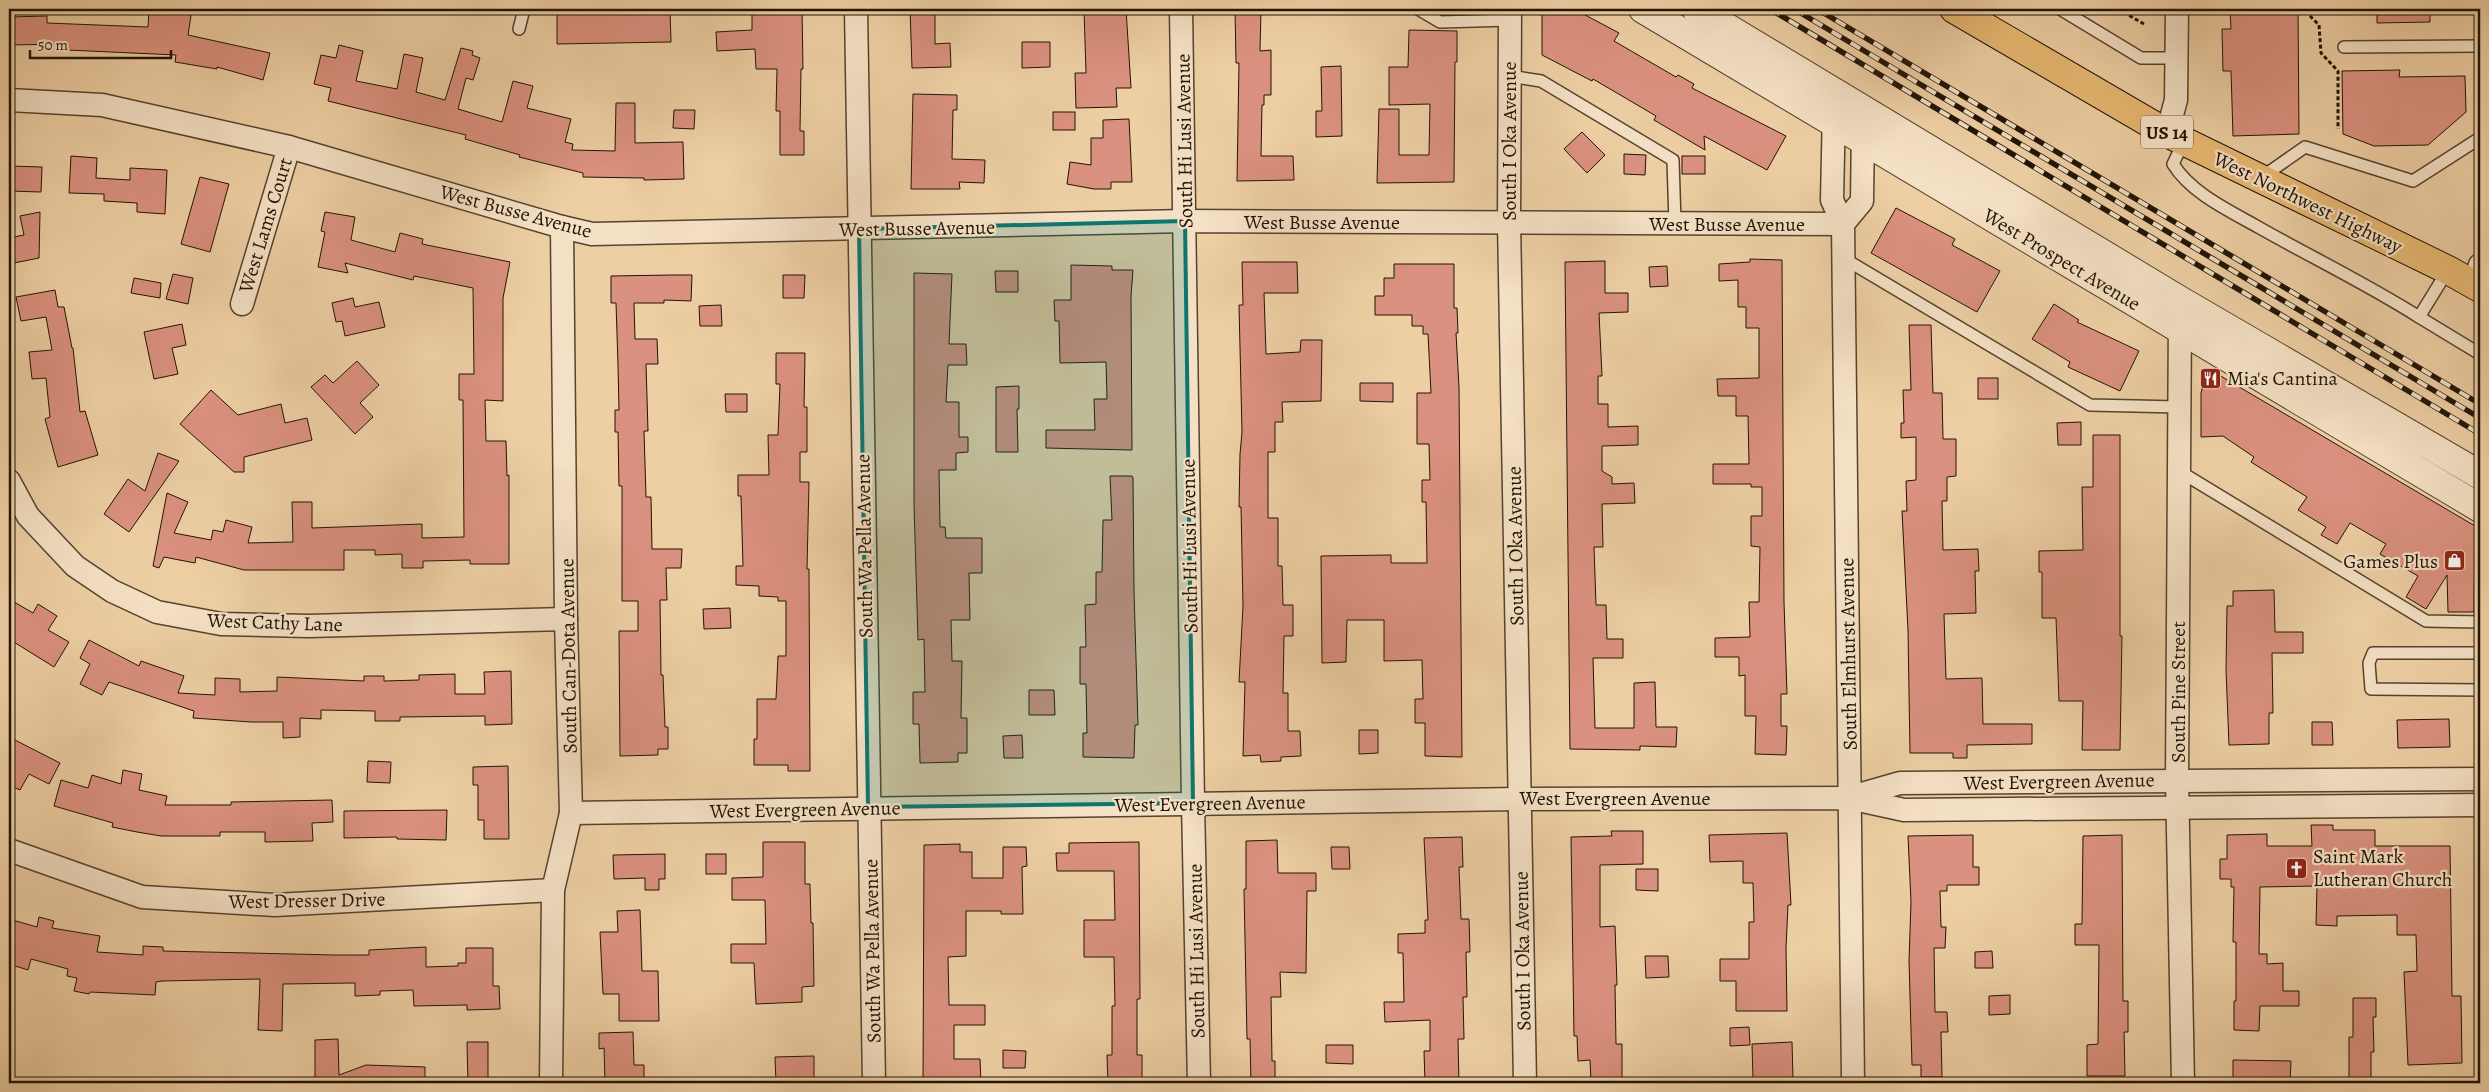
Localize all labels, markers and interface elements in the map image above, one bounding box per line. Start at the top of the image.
scale bar [30,28,171,60]
text: 50 m [38,35,68,55]
street label: South Hi Lusi Avenue [1169,53,1200,229]
street label: South I Oka Avenue [1496,61,1523,221]
road number: US 14 [2141,115,2193,148]
street label: West Northwest Highway [2208,144,2408,260]
street label: West Lams Court [232,154,299,297]
street label: West Busse Avenue [436,178,595,245]
street label: West Prospect Avenue [1977,201,2145,317]
street label: West Busse Avenue [1243,209,1400,236]
street label: West Busse Avenue [1648,211,1805,238]
street label: West Busse Avenue [838,214,995,243]
place label: Mia's Cantina [2227,365,2339,392]
restaurant icon: Mia's Cantina [2199,366,2223,390]
street label: South Wa Pella Avenue [849,454,880,638]
street label: South Hi Lusi Avenue [1174,458,1205,634]
street label: South I Oka Avenue [1501,466,1530,626]
place label: Games Plus [2343,548,2438,575]
shop icon: Games Plus [2442,549,2466,573]
street label: South Elmhurst Avenue [1833,557,1864,751]
street label: South Can-Dota Avenue [553,558,584,754]
street label: West Cathy Lane [206,607,343,638]
street label: South Pine Street [2165,621,2192,763]
street label: West Evergreen Avenue [1962,766,2155,797]
street label: West Evergreen Avenue [1519,785,1711,812]
street label: West Evergreen Avenue [1113,788,1306,819]
street label: West Evergreen Avenue [708,794,901,825]
place label: Saint Mark Lutheran Church [2313,843,2453,893]
church icon: Saint Mark Lutheran Church [2285,856,2309,880]
street label: South Wa Pella Avenue [857,859,888,1043]
street label: South Hi Lusi Avenue [1181,863,1212,1039]
street label: South I Oka Avenue [1508,871,1537,1031]
street label: West Dresser Drive [227,886,386,915]

